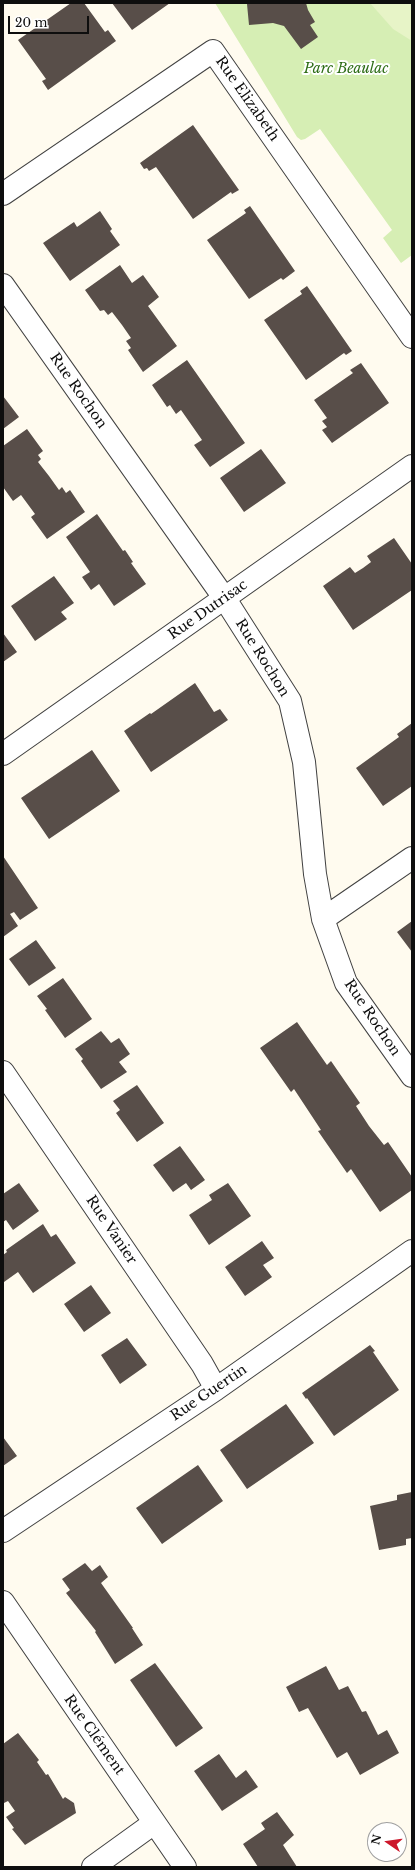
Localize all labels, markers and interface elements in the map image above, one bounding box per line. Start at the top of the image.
scale bar [10,8,91,34]
text: 20 m [15,15,47,30]
street label: Rue Elizabeth [212,53,282,145]
park label: Parc Beaulac [304,61,388,77]
street label: Rue Rochon [46,350,110,432]
street label: Rue Dutrisac [165,577,251,643]
street label: Rue Rochon [231,616,293,700]
street label: Rue Rochon [340,977,404,1059]
street label: Rue Vanier [82,1193,140,1267]
street label: Rue Guertin [168,1361,250,1425]
street label: Rue Clément [60,1692,128,1778]
north arrow [367,1822,407,1862]
text: N [368,1833,384,1846]

